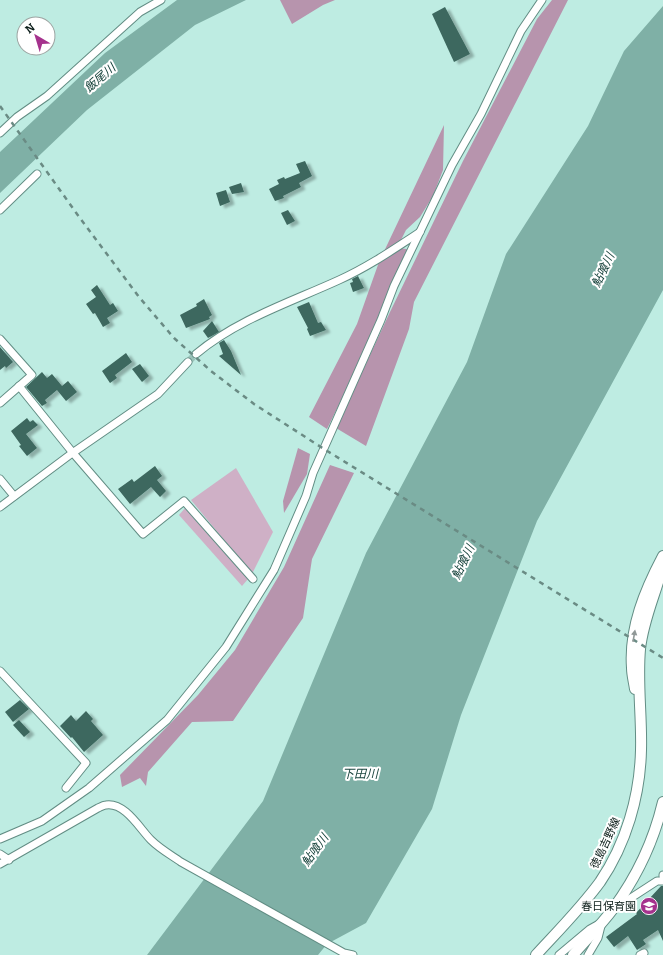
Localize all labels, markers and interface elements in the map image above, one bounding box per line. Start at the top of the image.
north arrow [16,16,56,56]
text: N [23,20,38,36]
water label: 飯尾川 [82,60,120,95]
water label: 鮎喰川 [589,249,618,289]
water label: 鮎喰川 [449,541,478,581]
one-way arrow [631,630,637,643]
water label: 下田川 [342,767,380,781]
street label: 徳島吉野線 [588,816,623,871]
water label: 鮎喰川 [299,830,332,869]
school or university icon: 春日保育園 [639,896,659,916]
place label: 春日保育園 [581,900,636,913]

